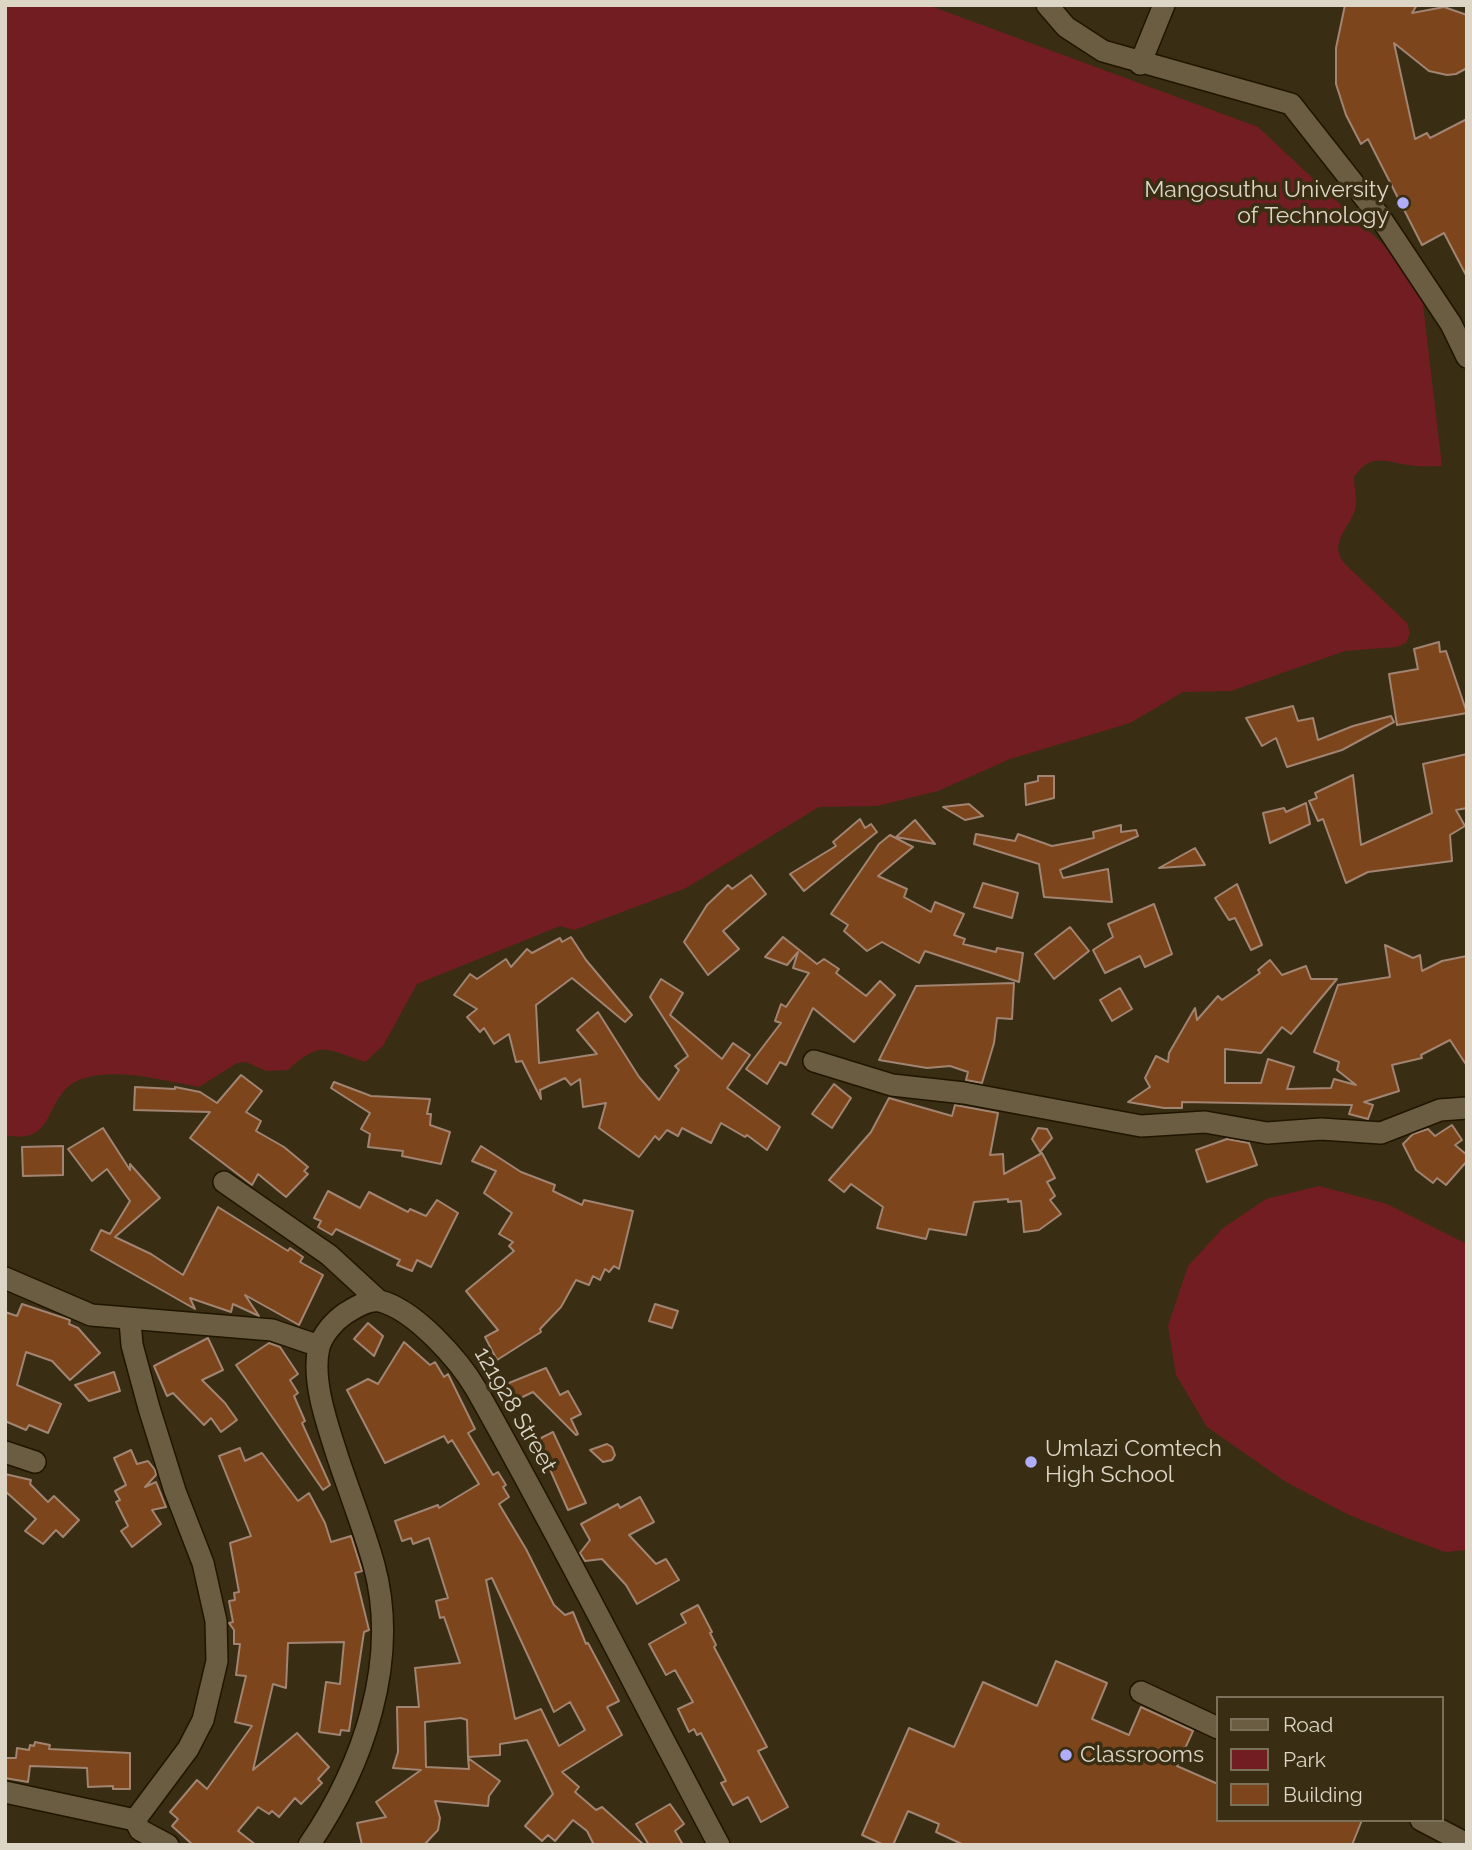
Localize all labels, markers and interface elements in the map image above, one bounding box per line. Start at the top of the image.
place label: Mangosuthu University of Technology [1144,176,1389,230]
marker: Mangosuthu University of Technology [1395,195,1411,211]
street label: 121928 Street [468,1342,562,1478]
place label: Umlazi Comtech High School [1045,1435,1222,1489]
marker: Umlazi Comtech High School [1023,1454,1039,1470]
legend [1216,1696,1444,1822]
text: Road [1283,1712,1333,1737]
place label: Classrooms [1080,1741,1204,1769]
marker: Classrooms [1058,1747,1074,1763]
text: Park [1283,1747,1326,1772]
text: Building [1283,1782,1363,1807]

